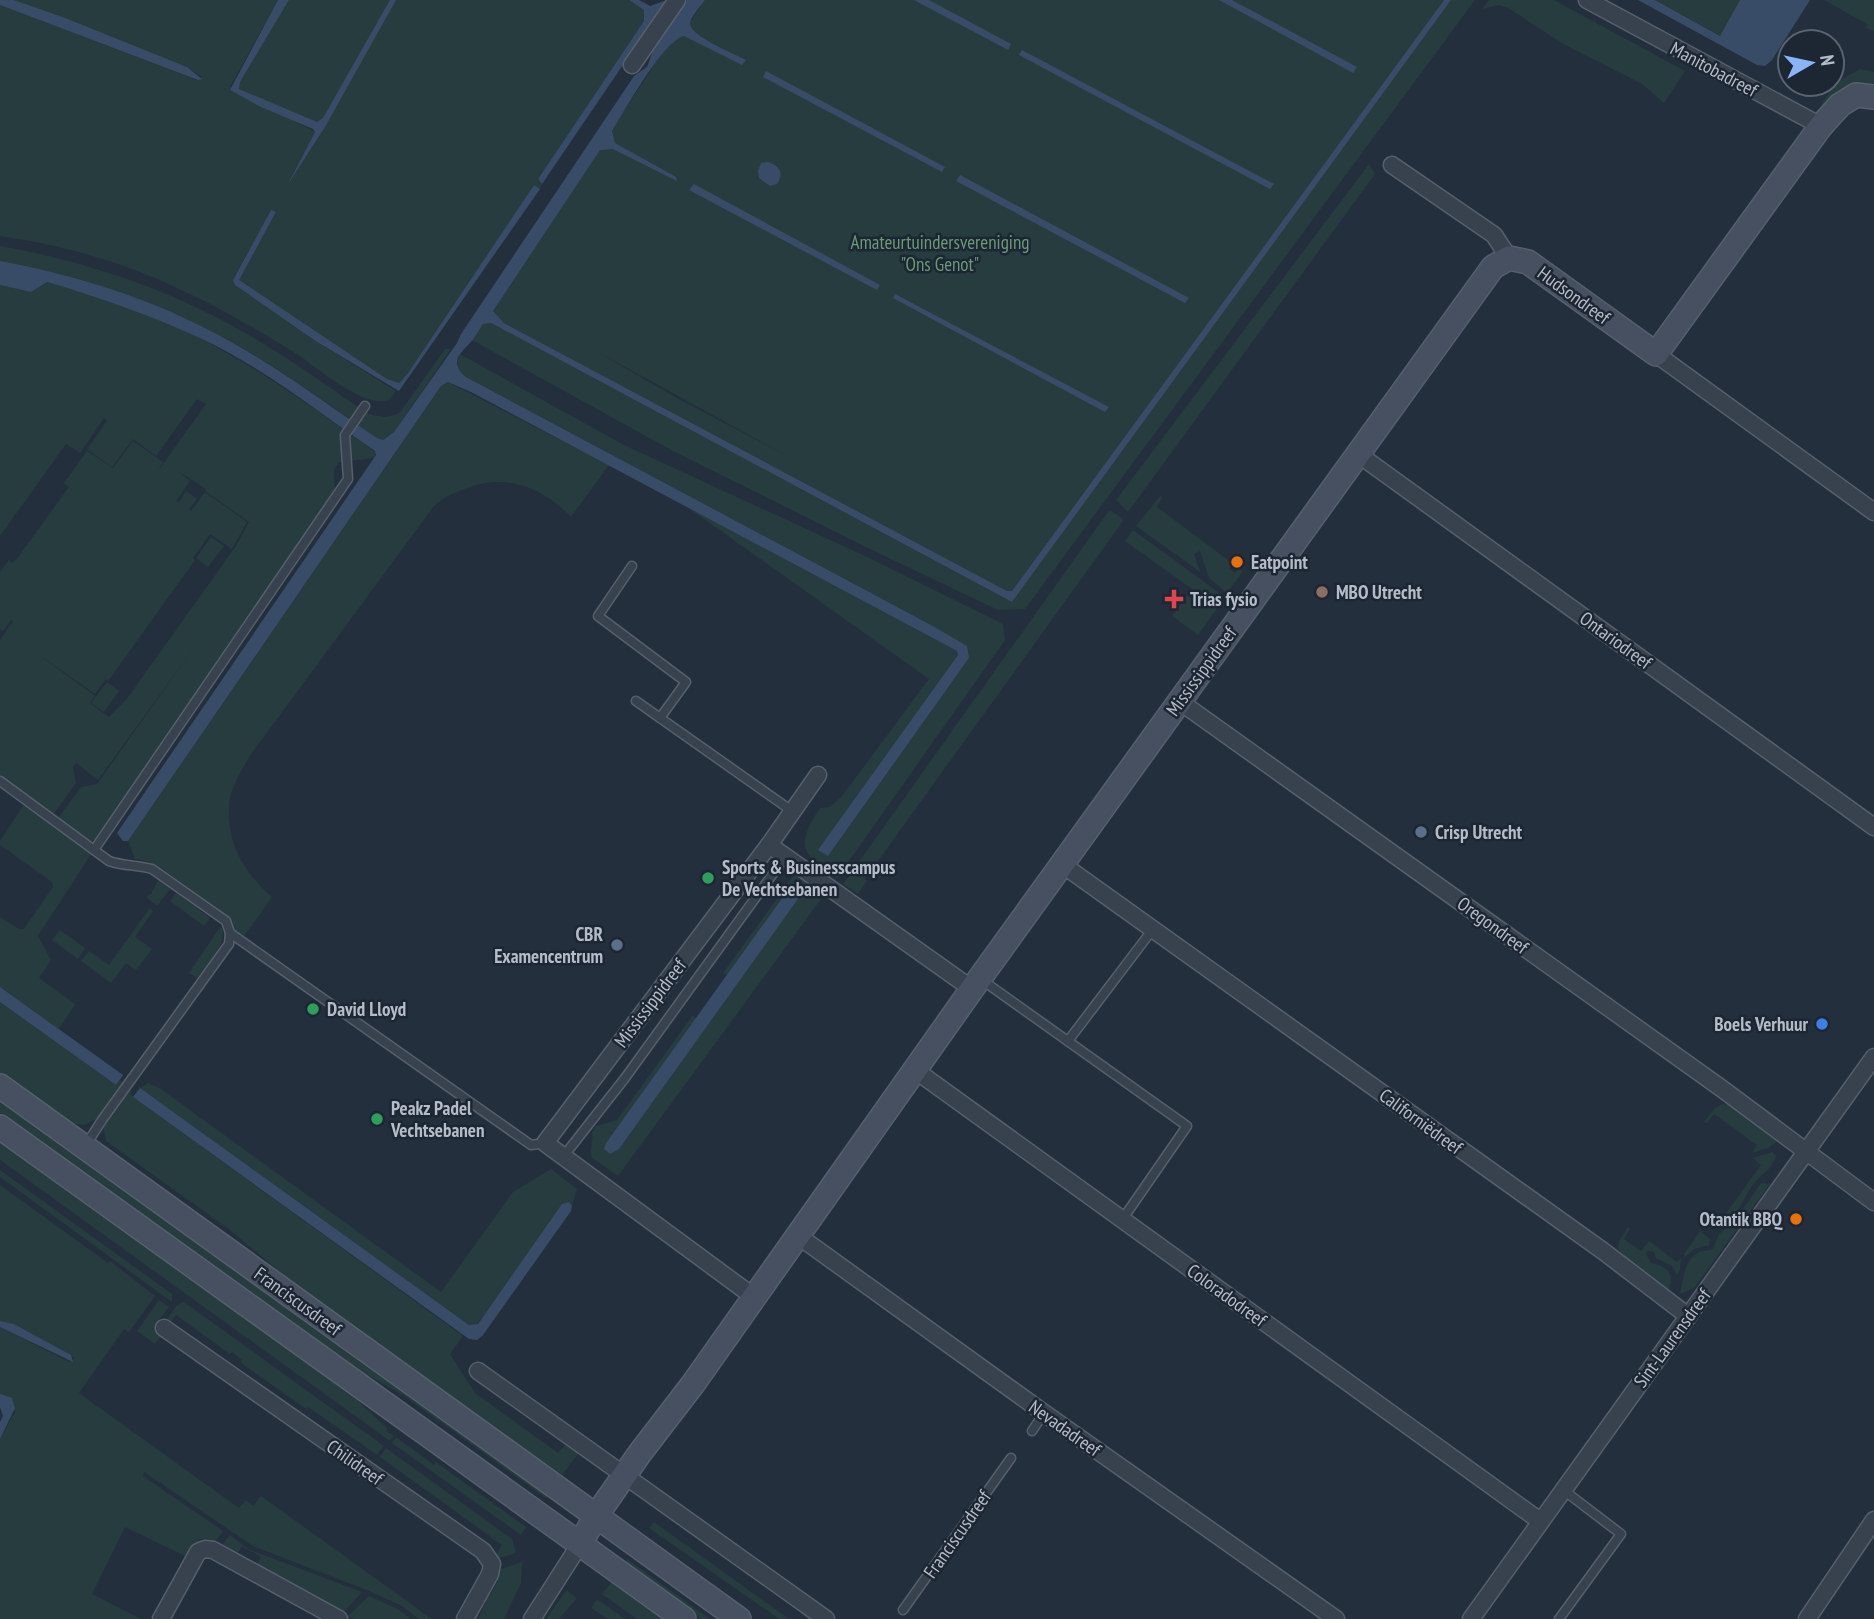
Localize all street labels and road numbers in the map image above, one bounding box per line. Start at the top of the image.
street label: Manitobadreef [1666,36,1763,102]
street label: Hudsondreef [1533,261,1616,330]
street label: Ontariodreef [1575,606,1658,675]
street label: Mississippidreef [1161,621,1242,720]
street label: Oregondreef [1453,891,1534,959]
street label: Mississippidreef [609,953,692,1052]
street label: Californiëdreef [1375,1083,1468,1160]
street label: Coloradodreef [1183,1258,1272,1332]
street label: Franciscusdreef [250,1261,347,1341]
street label: Sint-Laurensdreef [1628,1283,1716,1392]
street label: Nevadadreef [1024,1395,1107,1462]
street label: Chilidreef [322,1434,389,1491]
street label: Franciscusdreef [918,1485,997,1582]

